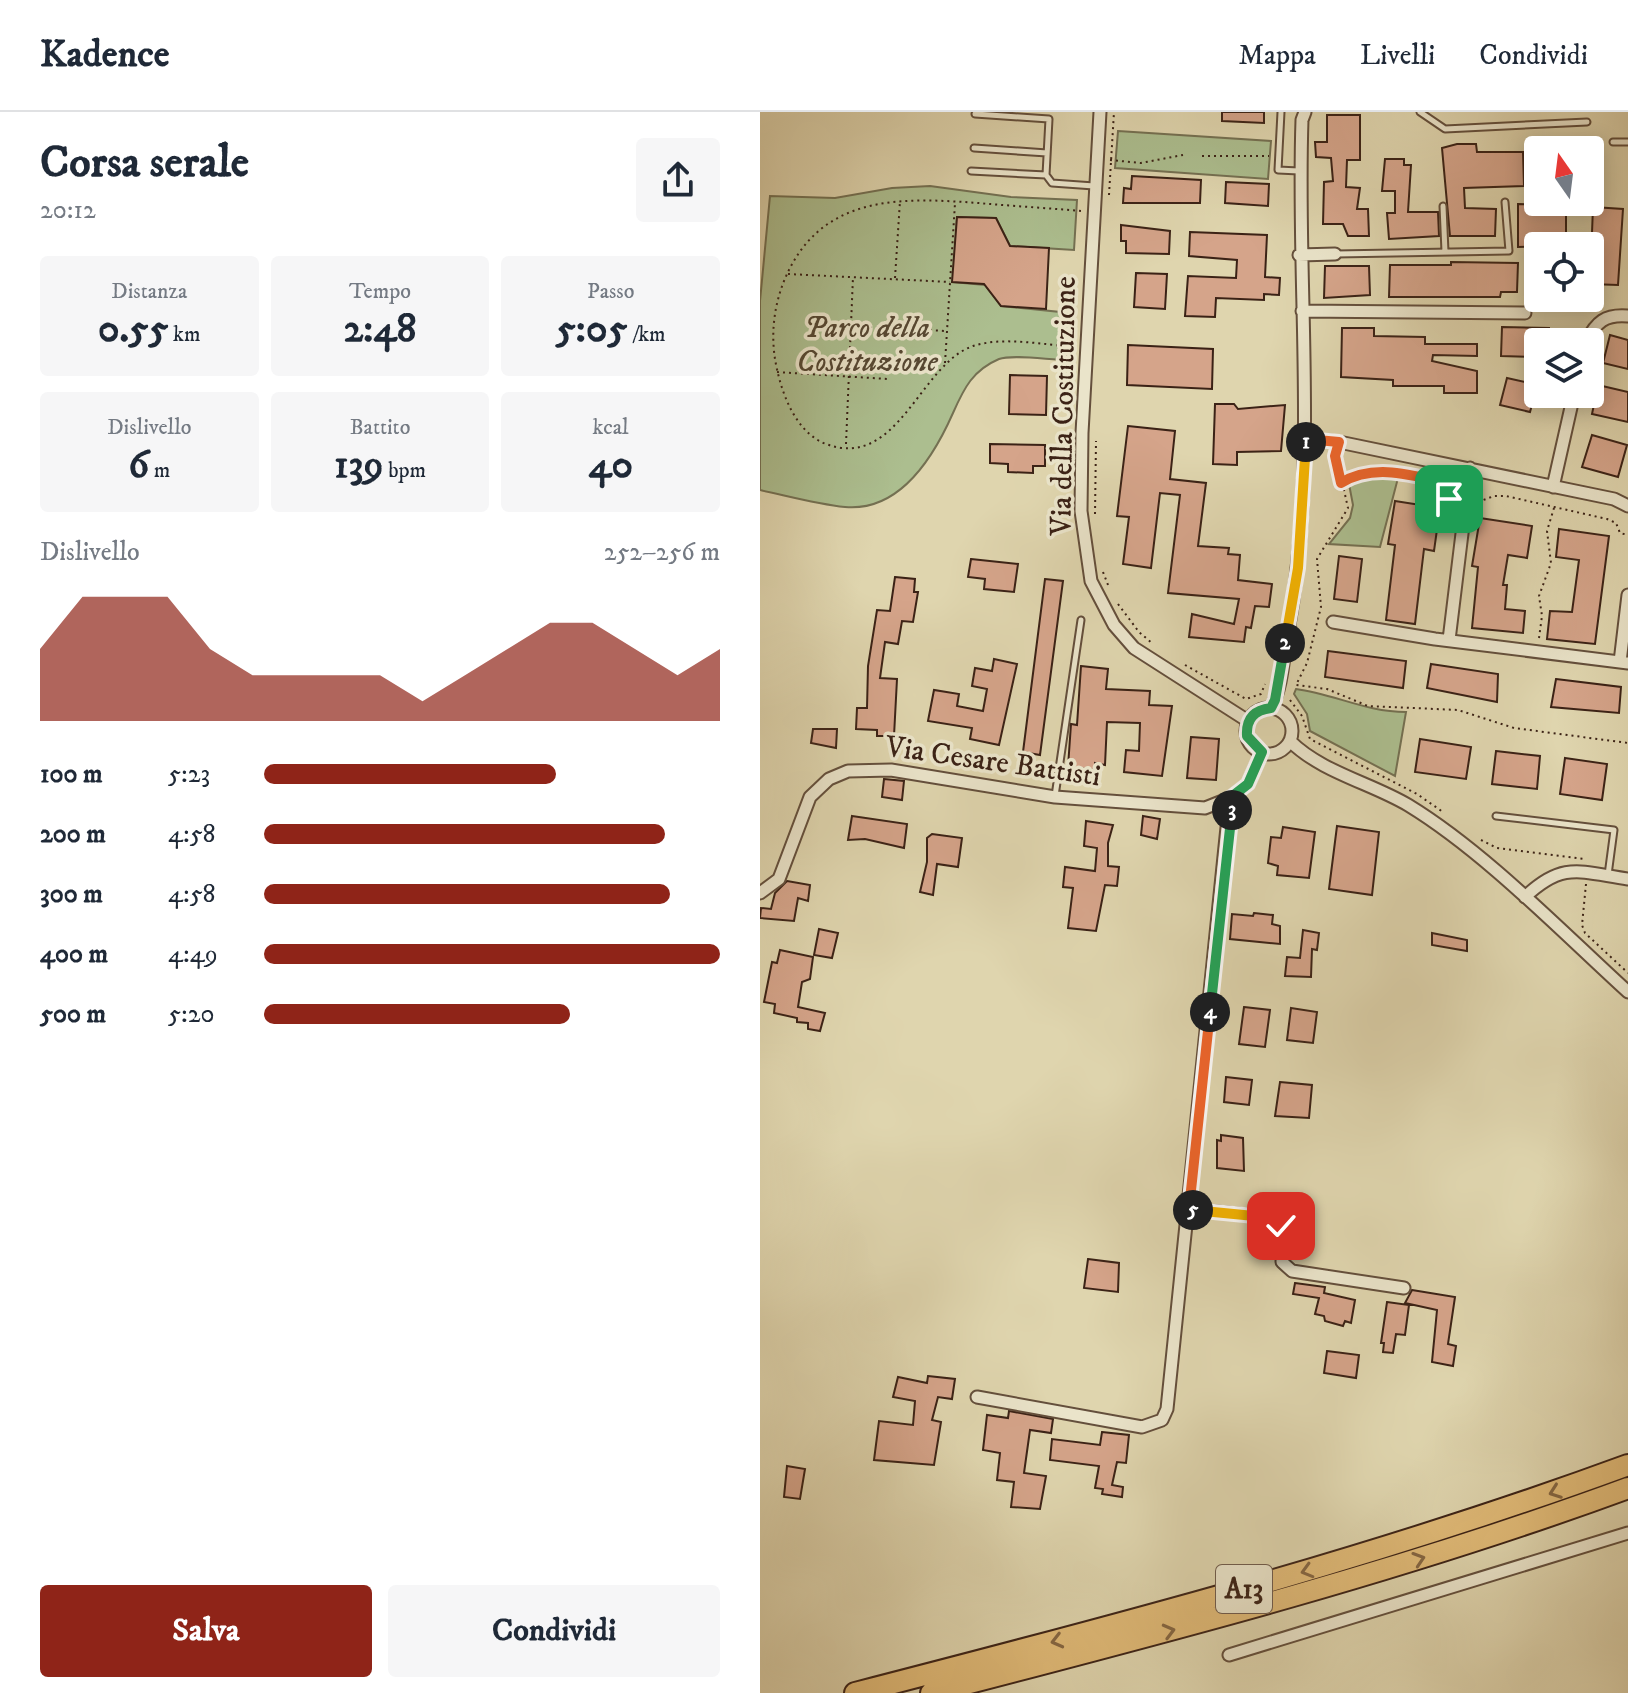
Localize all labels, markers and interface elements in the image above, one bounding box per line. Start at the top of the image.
text: Kadence [40,31,169,79]
text: Mappa [1239,38,1316,73]
text: Livelli [1360,38,1435,73]
text: Condividi [1479,38,1588,73]
text: Corsa serale [40,136,249,191]
north arrow [1524,136,1604,216]
map controls [1524,136,1604,408]
button: share [636,138,720,222]
text: 20:12 [40,194,96,227]
button: locate [1524,232,1604,312]
street label: Via della Costituzione [1043,276,1085,537]
text: Distanza [111,278,187,305]
text: Tempo [349,278,411,305]
text: Passo [587,278,634,305]
text: 0.55 [98,305,168,355]
text: 2:48 [343,305,417,355]
text: 5:05 [556,305,627,355]
park label: Parco della Costituzione [796,310,938,381]
text: km [168,321,201,348]
text: /km [627,321,666,348]
button: layers [1524,328,1604,408]
text: Dislivello [107,414,191,441]
text: Battito [350,414,410,441]
text: kcal [593,414,629,441]
pin: 1 [1286,422,1326,462]
text: 1 [1302,428,1310,455]
text: 6 [128,441,149,491]
text: 139 [334,441,383,491]
text: 40 [588,441,633,491]
text: m [149,457,170,484]
text: bpm [383,457,426,484]
pin [1415,465,1483,533]
icon: arrive [1427,477,1471,521]
text: Dislivello [40,536,140,569]
text: 252–256 m [604,536,720,569]
pin: 2 [1265,623,1305,663]
text: 2 [1280,629,1290,656]
street label: Via Cesare Battisti [882,728,1103,795]
text: 100 m [40,758,103,791]
text: 5:23 [168,758,210,791]
pin: 3 [1212,790,1252,830]
text: 3 [1228,796,1236,823]
text: 200 m [40,818,106,851]
text: 4:58 [168,818,216,851]
text: 300 m [40,878,103,911]
text: 4:58 [168,878,216,911]
text: 400 m [40,938,108,971]
text: 4:49 [168,938,218,971]
pin: 4 [1190,992,1230,1032]
text: 500 m [40,998,106,1031]
text: 5:20 [168,998,214,1031]
text: 4 [1204,998,1216,1025]
pin: 5 [1173,1190,1213,1230]
pin [1247,1192,1315,1260]
text: 5 [1188,1196,1198,1223]
icon: check [1259,1204,1303,1248]
one-way arrow [1549,1482,1563,1499]
one-way arrow [1411,1553,1425,1569]
one-way arrow [1301,1562,1315,1578]
road number: A13 [1216,1565,1272,1613]
button: Salva [40,1585,372,1677]
button: Condividi [388,1585,720,1677]
one-way arrow [1161,1623,1175,1640]
one-way arrow [1050,1631,1064,1648]

